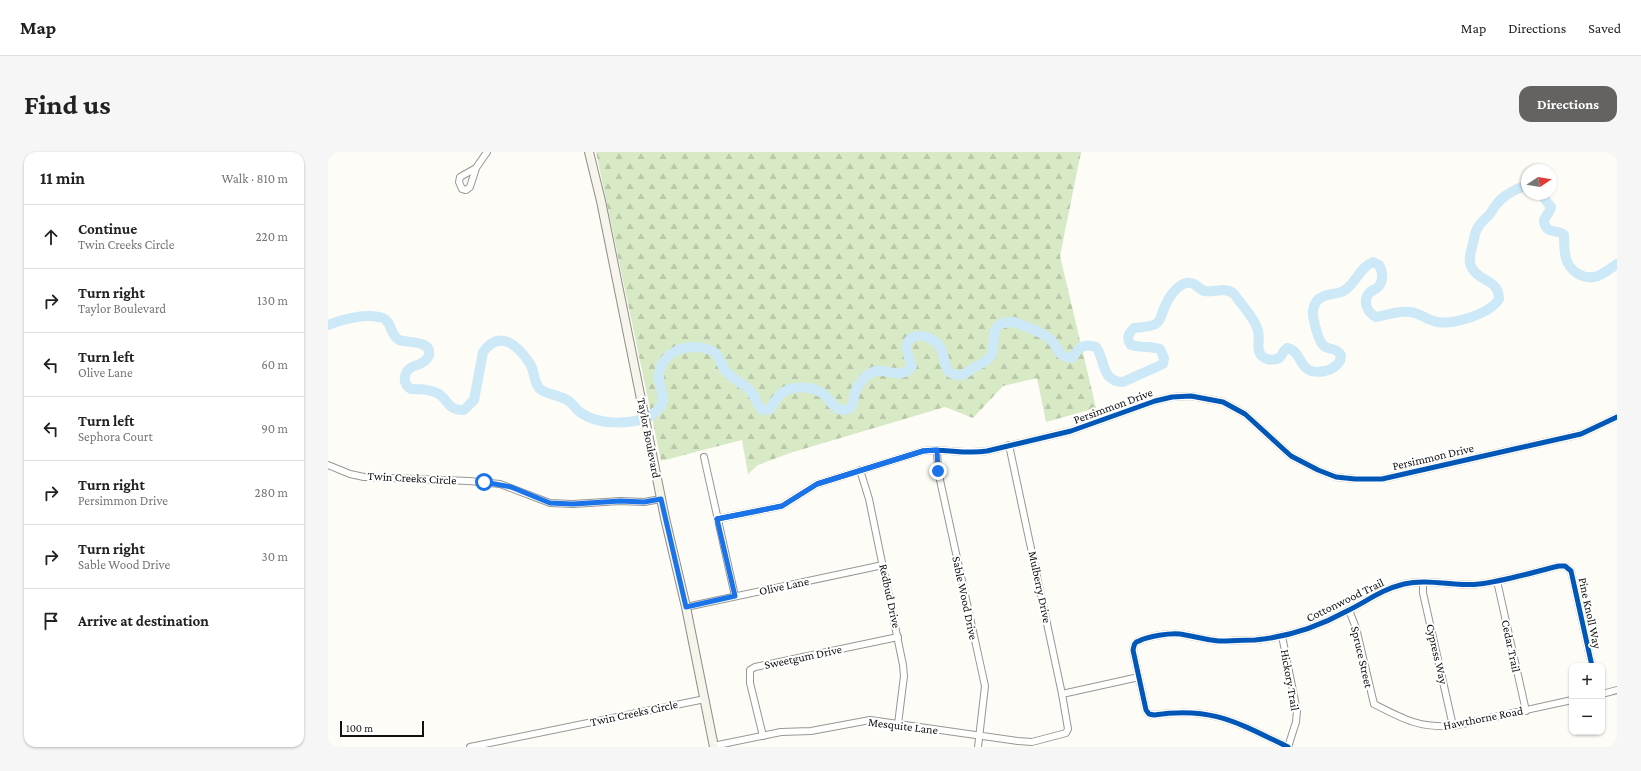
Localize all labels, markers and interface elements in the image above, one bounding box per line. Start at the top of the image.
text: Map [20,17,56,38]
text: Map [1461,20,1486,36]
text: Directions [1508,20,1566,36]
text: Saved [1588,20,1621,36]
button: Directions [1519,86,1617,122]
text: Find us [24,89,111,120]
north arrow [1521,164,1557,200]
text: 11 min [40,169,85,188]
text: Walk · 810 m [221,171,288,186]
text: Continue [78,221,137,237]
icon: ahead [40,226,62,248]
text: 220 m [255,229,288,244]
text: Twin Creeks Circle [78,237,174,252]
text: Turn right [78,285,145,301]
icon: right [40,290,62,312]
text: 130 m [257,293,288,308]
text: Taylor Boulevard [78,301,166,316]
text: Turn left [78,349,134,365]
icon: left [40,354,62,376]
text: 60 m [261,357,288,372]
text: Olive Lane [78,365,133,380]
street label: Persimmon Drive [1072,385,1154,427]
street label: Taylor Boulevard [634,397,664,480]
text: Turn left [78,413,134,429]
icon: left [40,418,62,440]
text: 90 m [261,421,288,436]
text: Sephora Court [78,429,153,444]
street label: Persimmon Drive [1391,441,1475,473]
route end [929,462,947,480]
street label: Twin Creeks Circle [367,469,457,487]
route start [475,473,493,491]
text: Turn right [78,477,145,493]
icon: right [40,482,62,504]
text: 280 m [255,485,288,500]
text: Persimmon Drive [78,493,168,508]
text: Turn right [78,541,145,557]
icon: right [40,546,62,568]
text: 30 m [262,549,288,564]
street label: Mulberry Drive [1026,550,1054,624]
street label: Sable Wood Drive [949,555,981,641]
text: Sable Wood Drive [78,557,170,572]
street label: Redbud Drive [876,563,904,629]
street label: Olive Lane [758,574,810,598]
street label: Cottonwood Trail [1304,575,1386,625]
street label: Pine Knoll Way [1576,576,1604,650]
icon: arrive [40,610,62,632]
text: Arrive at destination [78,613,209,629]
street label: Cedar Trail [1499,619,1523,673]
street label: Cypress Way [1423,623,1451,686]
street label: Spruce Street [1348,625,1376,690]
street label: Sweetgum Drive [763,642,843,672]
street label: Hickory Trail [1278,648,1302,712]
map controls [1569,663,1605,735]
button: + [1569,663,1605,699]
street label: Twin Creeks Circle [589,697,679,729]
button: − [1569,699,1605,735]
street label: Hawthorne Road [1442,703,1525,733]
street label: Mesquite Lane [867,715,939,737]
scale bar [340,719,424,738]
text: 100 m [346,722,373,734]

